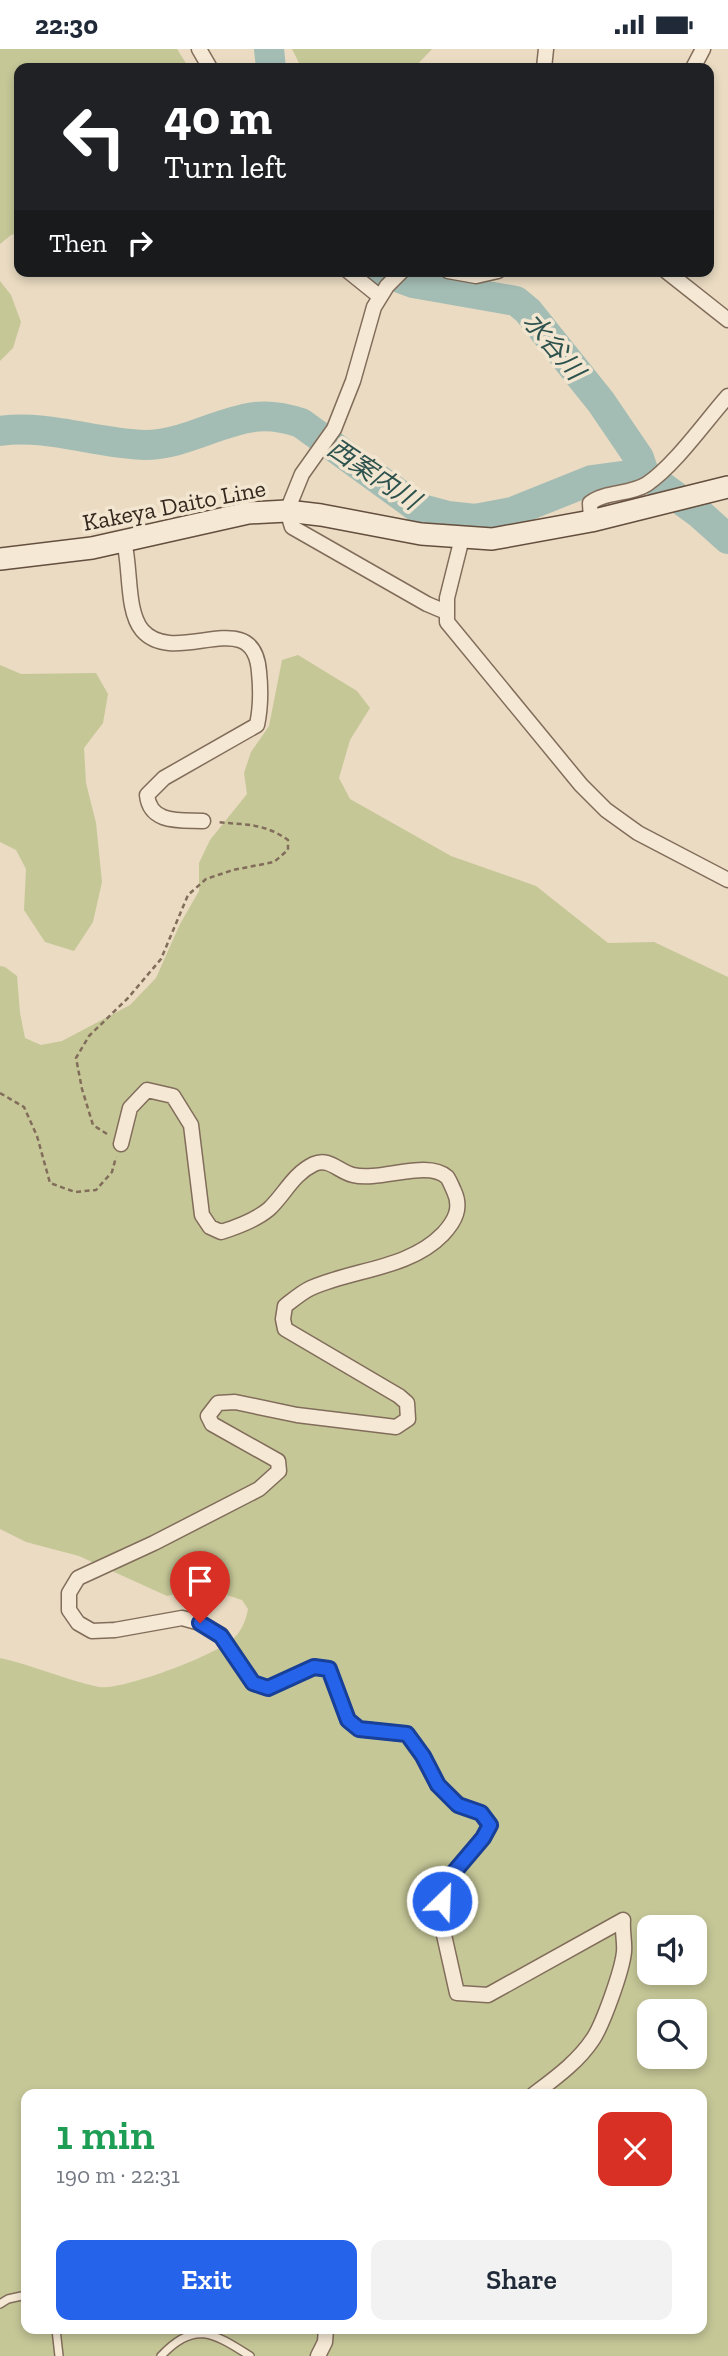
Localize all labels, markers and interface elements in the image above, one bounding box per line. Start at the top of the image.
text: 22:30 [35,9,98,41]
text: 40 m [164,88,272,147]
icon: left [49,91,140,182]
text: Turn left [164,148,286,186]
icon: right [121,224,159,262]
text: Then [49,227,107,259]
water label: 水谷川 [517,306,593,388]
water label: 西案内川 [322,432,429,518]
street label: Kakeya Daito Line [80,473,268,537]
pin [170,1551,230,1623]
icon: arrive [181,1562,219,1600]
position arrow [405,1864,479,1938]
map controls [637,1915,707,2069]
button: sound [637,1915,707,1985]
button: search [637,1999,707,2069]
text: 1 min [56,2109,155,2160]
button: close [598,2112,672,2186]
text: 190 m · 22:31 [56,2161,180,2189]
button: Exit [56,2240,357,2320]
button: Share [371,2240,672,2320]

